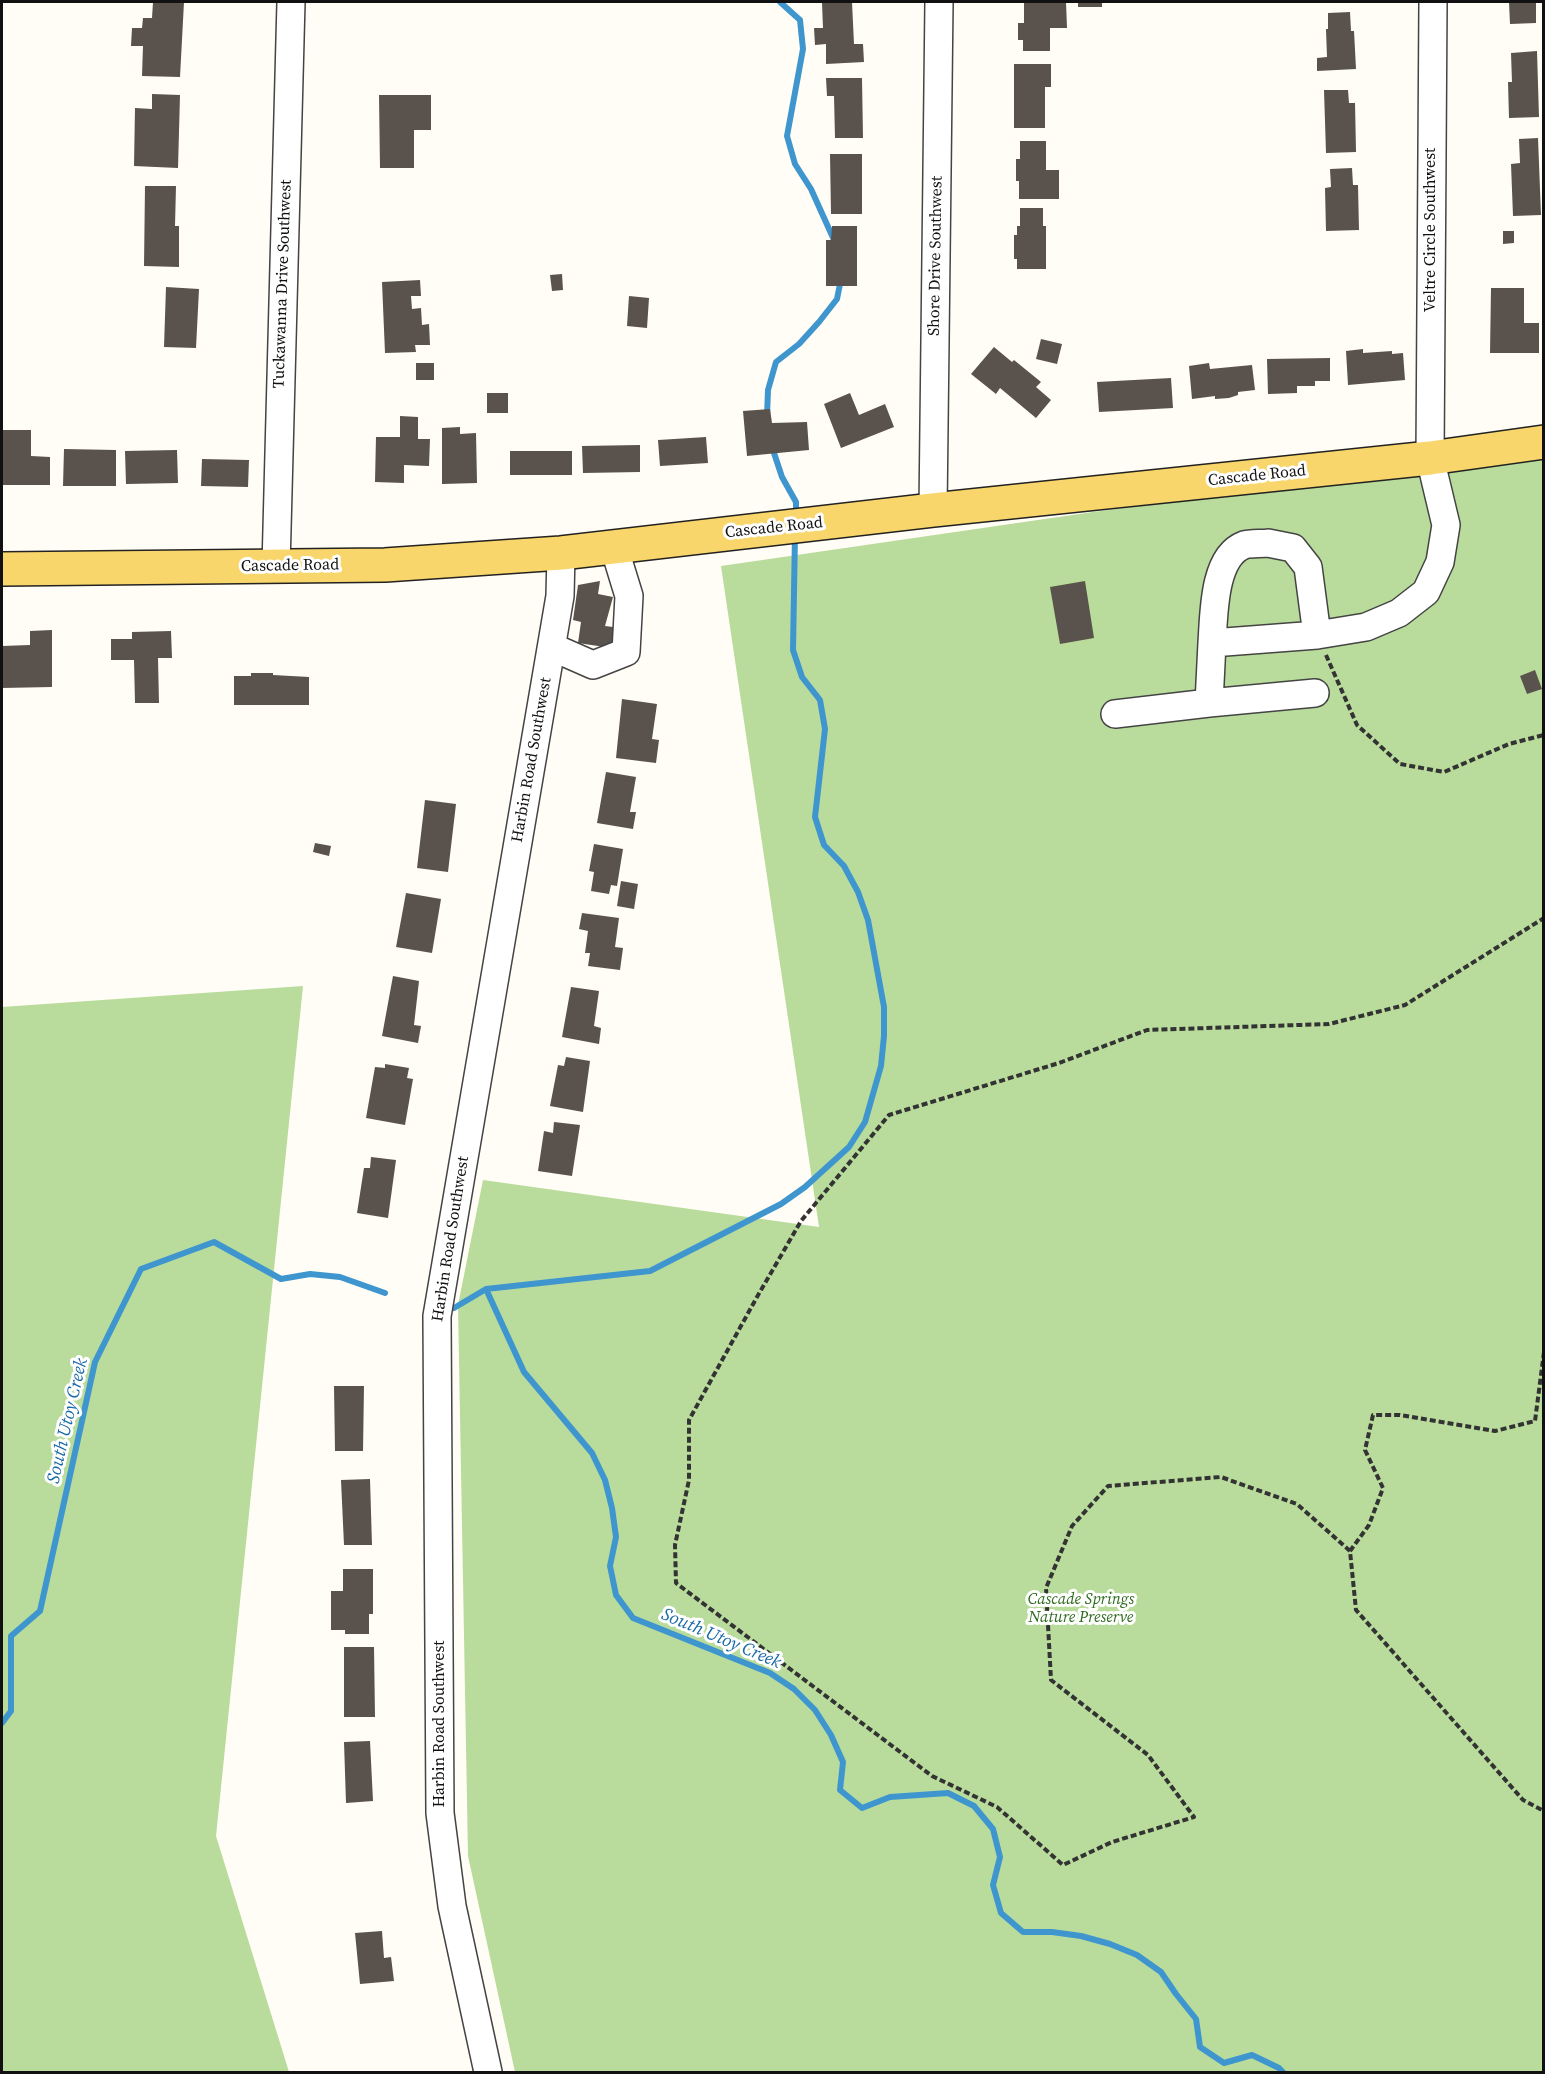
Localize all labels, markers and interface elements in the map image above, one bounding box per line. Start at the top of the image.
street label: Veltre Circle Southwest [1421,148,1441,312]
street label: Shore Drive Southwest [925,176,947,336]
street label: Tuckawanna Drive Southwest [270,179,296,389]
street label: Cascade Road [1207,461,1307,491]
street label: Cascade Road [724,513,824,543]
street label: Cascade Road [241,556,339,576]
street label: Harbin Road Southwest [508,676,556,844]
street label: Harbin Road Southwest [428,1155,474,1323]
water label: South Utoy Creek [43,1356,93,1486]
park label: Cascade Springs Nature Preserve [1028,1590,1134,1628]
water label: South Utoy Creek [658,1604,784,1674]
street label: Harbin Road Southwest [430,1640,450,1808]

